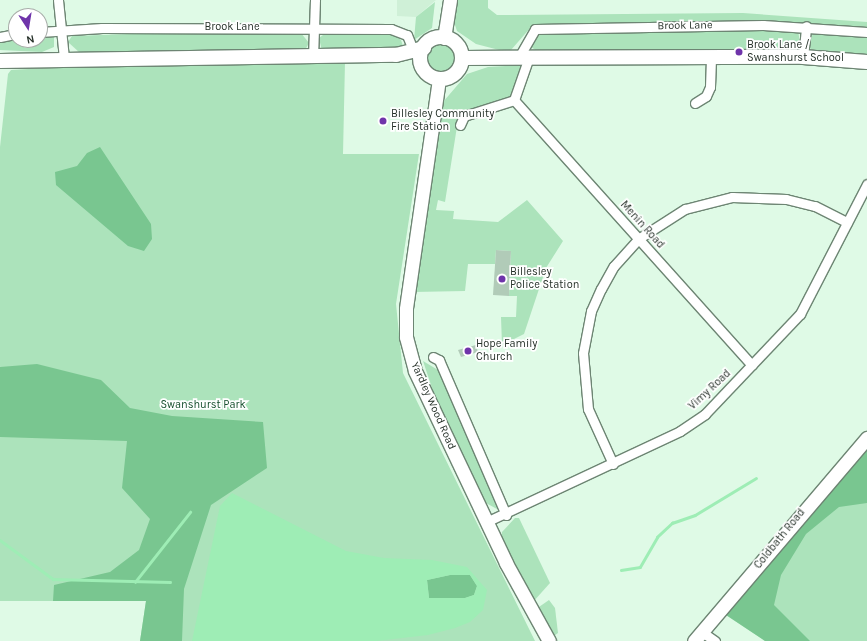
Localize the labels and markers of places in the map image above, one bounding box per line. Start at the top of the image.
place label: Brook Lane / Swanshurst School [747,39,844,65]
marker: Brook Lane / Swanshurst School [734,47,744,57]
place label: Billesley Community Fire Station [391,108,494,134]
marker: Billesley Community Fire Station [378,116,388,126]
place label: Billesley Police Station [510,266,579,292]
marker: Billesley Police Station [497,274,507,284]
place label: Hope Family Church [476,338,537,364]
marker: Hope Family Church [463,346,473,356]

